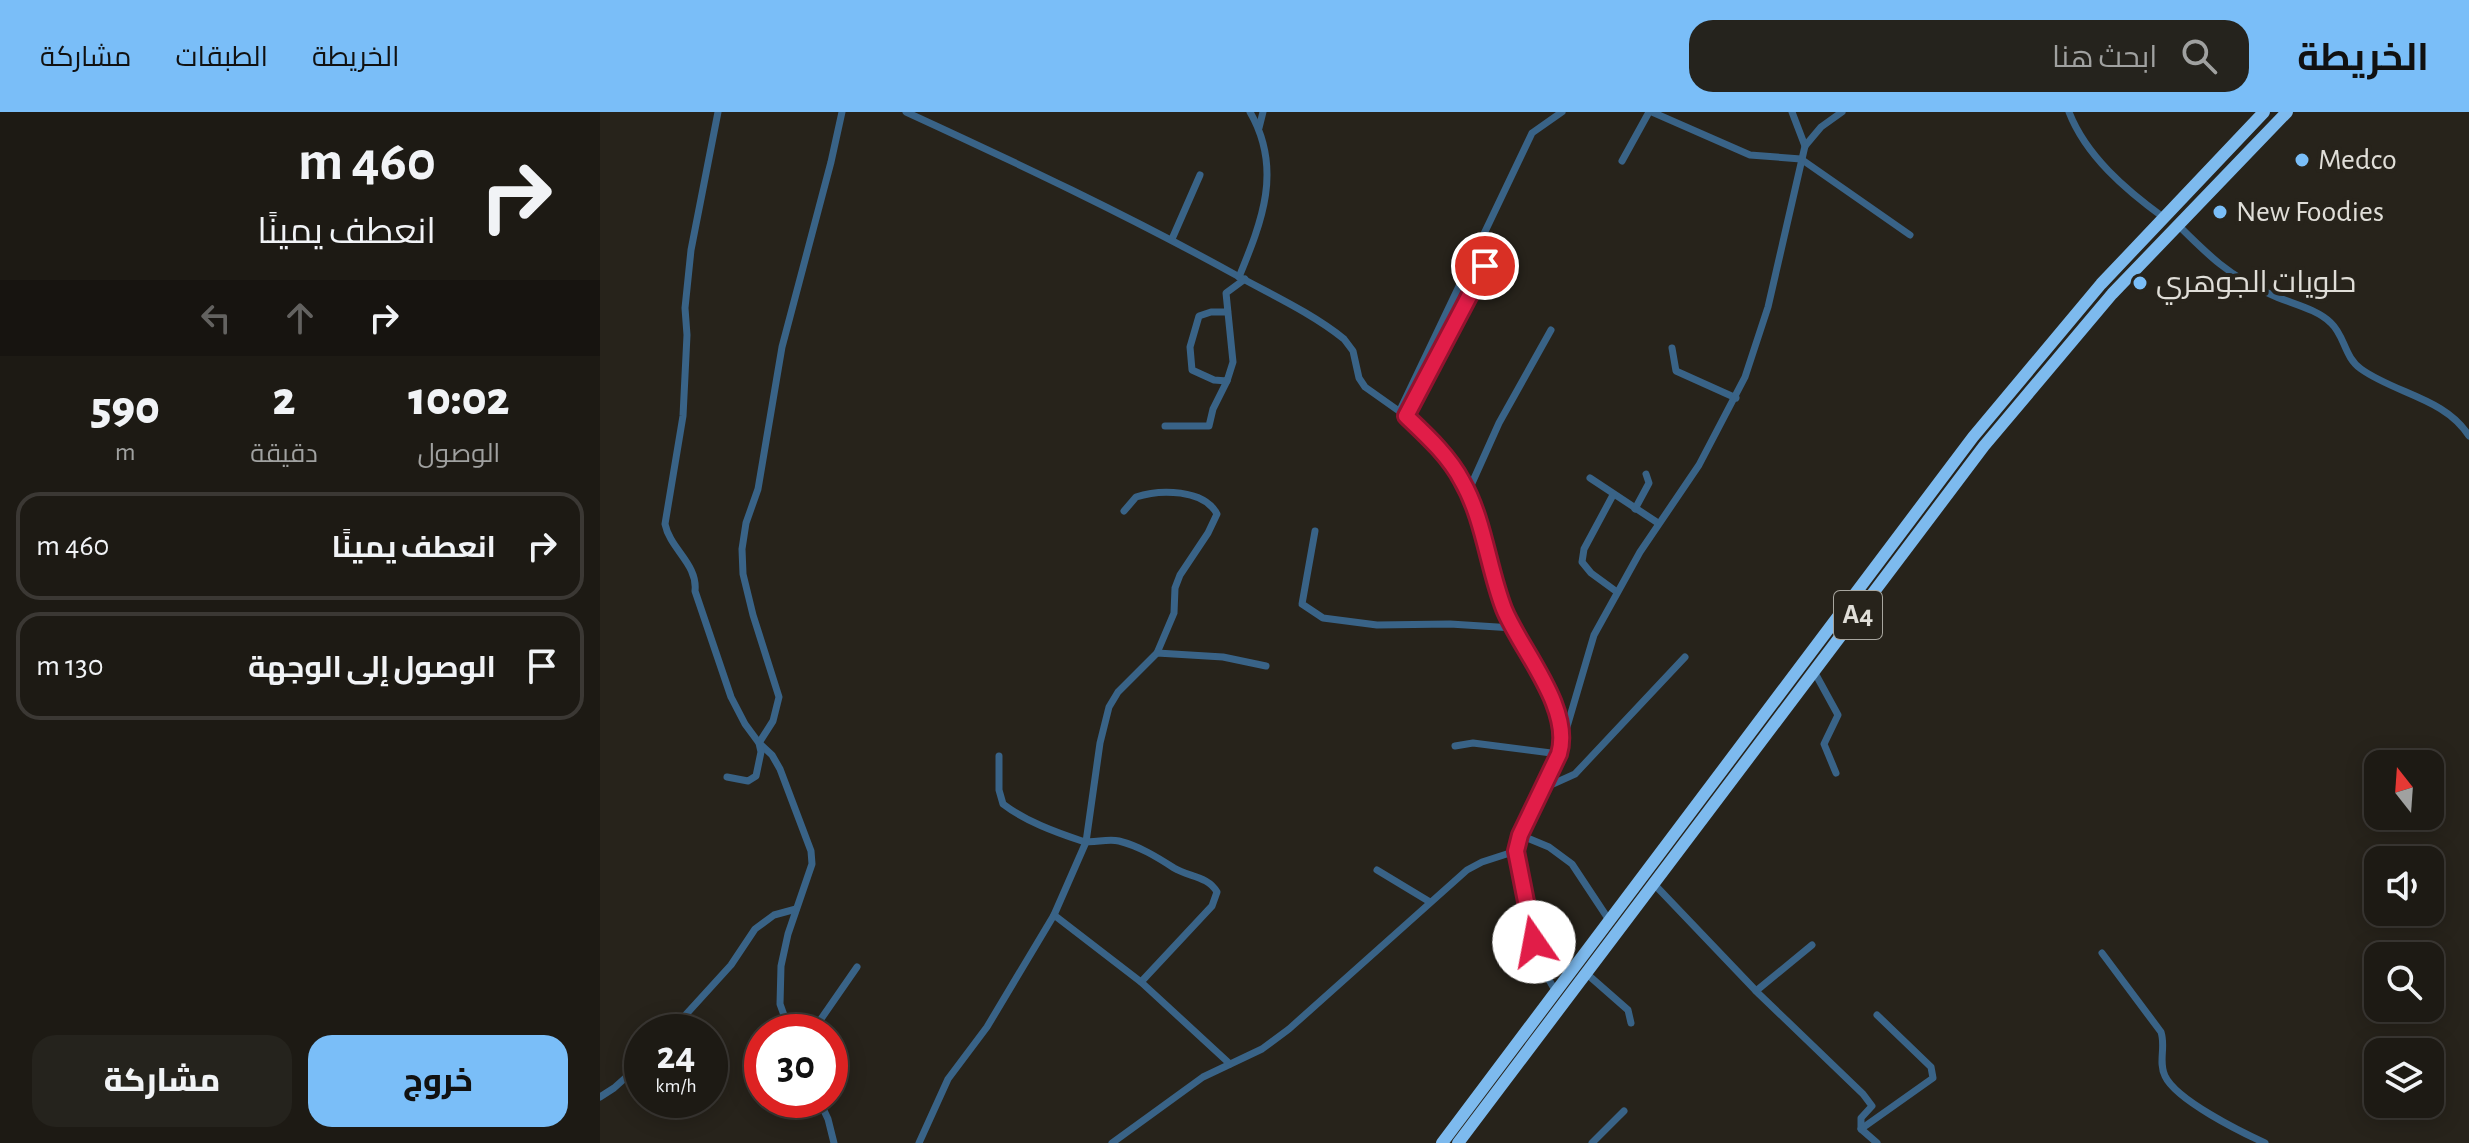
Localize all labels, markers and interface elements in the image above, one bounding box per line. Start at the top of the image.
search box [1689,20,2249,92]
icon: search [2177,34,2221,78]
text: الخريطة [2297,40,2429,78]
text: ابحث هنا [2052,43,2157,73]
text: مشاركة [40,44,131,72]
text: الطبقات [175,44,268,72]
text: الخريطة [312,44,399,72]
text: 460 m [298,134,436,190]
icon: right [464,144,568,248]
place label: Medco [2318,145,2397,175]
marker: Medco [2293,151,2311,169]
place label: New Foodies [2236,197,2384,227]
marker: New Foodies [2211,203,2229,221]
text: انعطف يمينًا [257,214,436,250]
pin [1451,232,1519,300]
icon: arrive [1463,244,1507,288]
place label: حلويات الجوهري [2156,268,2356,305]
marker: حلويات الجوهري [2131,274,2149,292]
icon: left [194,296,238,340]
icon: ahead [278,296,322,340]
icon: right [362,296,406,340]
text: 2 [273,376,296,424]
text: 10:02 [408,376,510,424]
text: 590 [90,385,160,433]
text: m [115,439,136,465]
text: دقيقة [250,441,318,467]
text: الوصول [418,441,500,467]
icon: right [520,524,564,568]
text: 460 m [36,531,109,561]
text: انعطف يمينًا [332,533,496,563]
road number: A4 [1834,591,1882,639]
icon: arrive [520,644,564,688]
text: 130 m [36,651,103,681]
text: الوصول إلى الوجهة [248,653,496,683]
north arrow [2364,750,2444,830]
map controls [2364,750,2444,1118]
button: sound [2364,846,2444,926]
position arrow [1492,900,1576,984]
button: search [2364,942,2444,1022]
speed limit sign: 30 [744,1014,848,1118]
button: مشاركة [32,1035,292,1127]
button: خروج [308,1035,568,1127]
text: 24 [657,1036,695,1076]
button: layers [2364,1038,2444,1118]
text: km/h [655,1076,697,1096]

